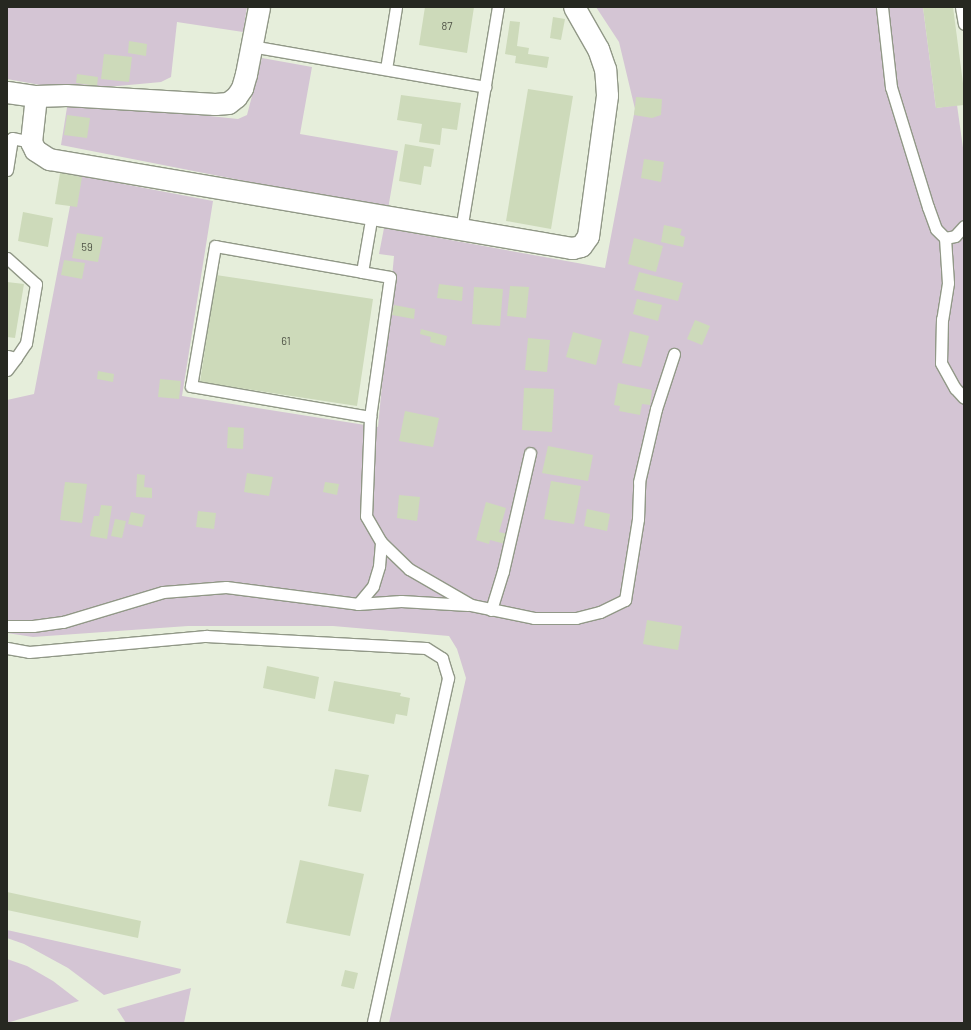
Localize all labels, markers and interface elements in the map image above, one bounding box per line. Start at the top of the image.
house number: 87 [442,19,452,33]
house number: 59 [81,240,93,254]
house number: 61 [281,334,291,348]

